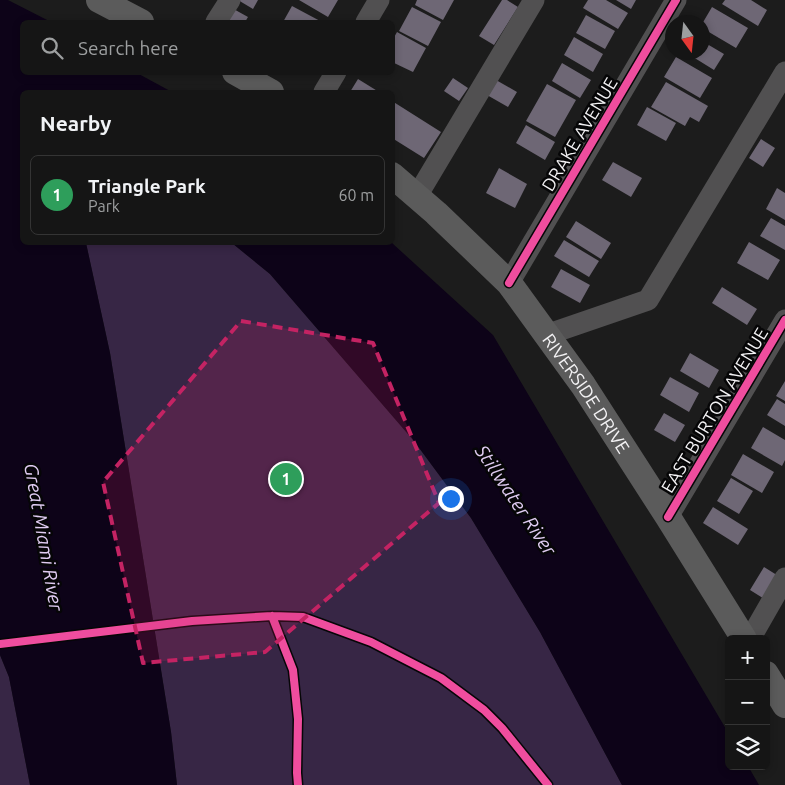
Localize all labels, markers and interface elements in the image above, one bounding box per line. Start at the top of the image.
north arrow [665,15,710,60]
search box [20,20,395,75]
icon: search [38,34,66,62]
text: Search here [78,37,178,59]
street label: DRAKE AVENUE [537,74,621,194]
text: Nearby [40,111,111,135]
text: Triangle Park [88,175,206,197]
text: 1 [52,186,62,204]
text: 60 m [338,186,374,204]
text: Park [88,197,120,215]
street label: EAST BURTON AVENUE [657,324,771,496]
street label: RIVERSIDE DRIVE [539,330,634,456]
water label: Stillwater River [470,440,561,560]
pin: 1 [270,460,302,498]
water label: Great Miami River [20,461,68,613]
your location [438,486,464,512]
map controls [725,635,770,770]
button: + [725,635,770,680]
button: − [725,680,770,725]
button: layers [725,725,770,770]

